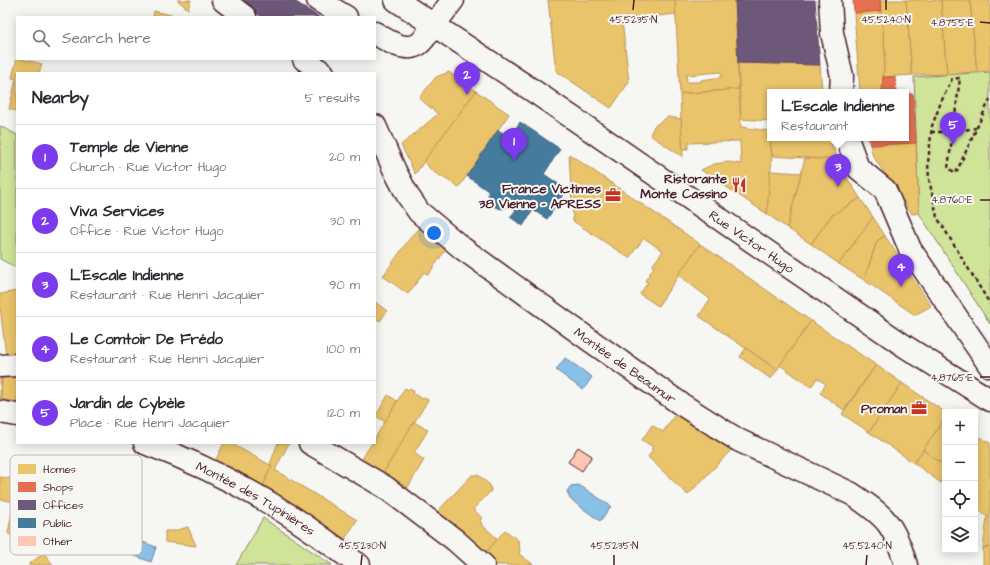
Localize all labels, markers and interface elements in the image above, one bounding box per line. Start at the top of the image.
text: 45.5235°N [609,13,657,27]
text: 45.5240°N [861,13,911,27]
search box [16,16,376,60]
text: 4.8755°E [930,16,974,30]
icon: search [30,27,52,49]
text: Search here [62,28,151,49]
pin: 2 [454,62,480,95]
text: Nearby [32,86,89,110]
text: 5 results [304,89,360,107]
popup [767,89,909,141]
text: L'Escale Indienne [781,96,895,117]
pin: 5 [940,112,966,145]
text: Restaurant [781,117,848,135]
pin: 1 [501,128,527,161]
text: Temple de Vienne [70,137,189,158]
text: 1 [44,148,46,166]
text: 20 m [329,148,360,166]
pin: 3 [825,154,851,187]
text: Church · Rue Victor Hugo [70,158,226,176]
place label: Ristorante Monte Cassino [640,170,728,203]
restaurant icon: Ristorante Monte Cassino [730,176,748,194]
place label: France Victimes 38 Vienne - APRESS [478,180,602,213]
office icon: France Victimes 38 Vienne - APRESS [604,186,622,204]
text: 4.8760°E [931,193,973,207]
text: Viva Services [70,201,164,222]
street label: Rue Victor Hugo [705,206,798,278]
text: 2 [41,212,49,230]
text: 30 m [330,212,360,230]
text: Office · Rue Victor Hugo [70,222,224,240]
your location [424,223,444,243]
pin: 4 [888,254,914,287]
text: L'Escale Indienne [70,265,184,286]
text: 3 [42,276,48,294]
text: 90 m [329,276,360,294]
text: Restaurant · Rue Henri Jacquier [70,286,264,304]
street label: Montée de Beaumur [570,324,680,408]
text: Le Comtoir De Frédo [70,329,223,350]
text: 4 [41,340,49,358]
text: 100 m [327,340,360,358]
text: Restaurant · Rue Henri Jacquier [70,350,264,368]
text: 4.8765°E [931,371,973,385]
text: Jardin de Cybèle [70,393,185,414]
office icon: Proman [910,399,928,417]
place label: Proman [861,400,907,418]
text: 5 [40,404,50,422]
text: 120 m [327,404,360,422]
map controls [942,409,978,553]
button: + [942,409,978,445]
text: Place · Rue Henri Jacquier [70,414,229,432]
button: − [942,445,978,481]
legend [10,455,142,555]
street label: Montée des Tupinières [193,457,319,540]
text: Homes [43,462,76,477]
text: Shops [43,480,74,495]
button: locate [942,481,978,517]
text: Offices [43,498,84,513]
text: Public [43,516,72,531]
button: layers [942,517,978,553]
text: Other [43,534,72,549]
text: 45.5230°N [338,539,386,553]
text: 45.5235°N [590,539,638,553]
text: 45.5240°N [842,539,892,553]

